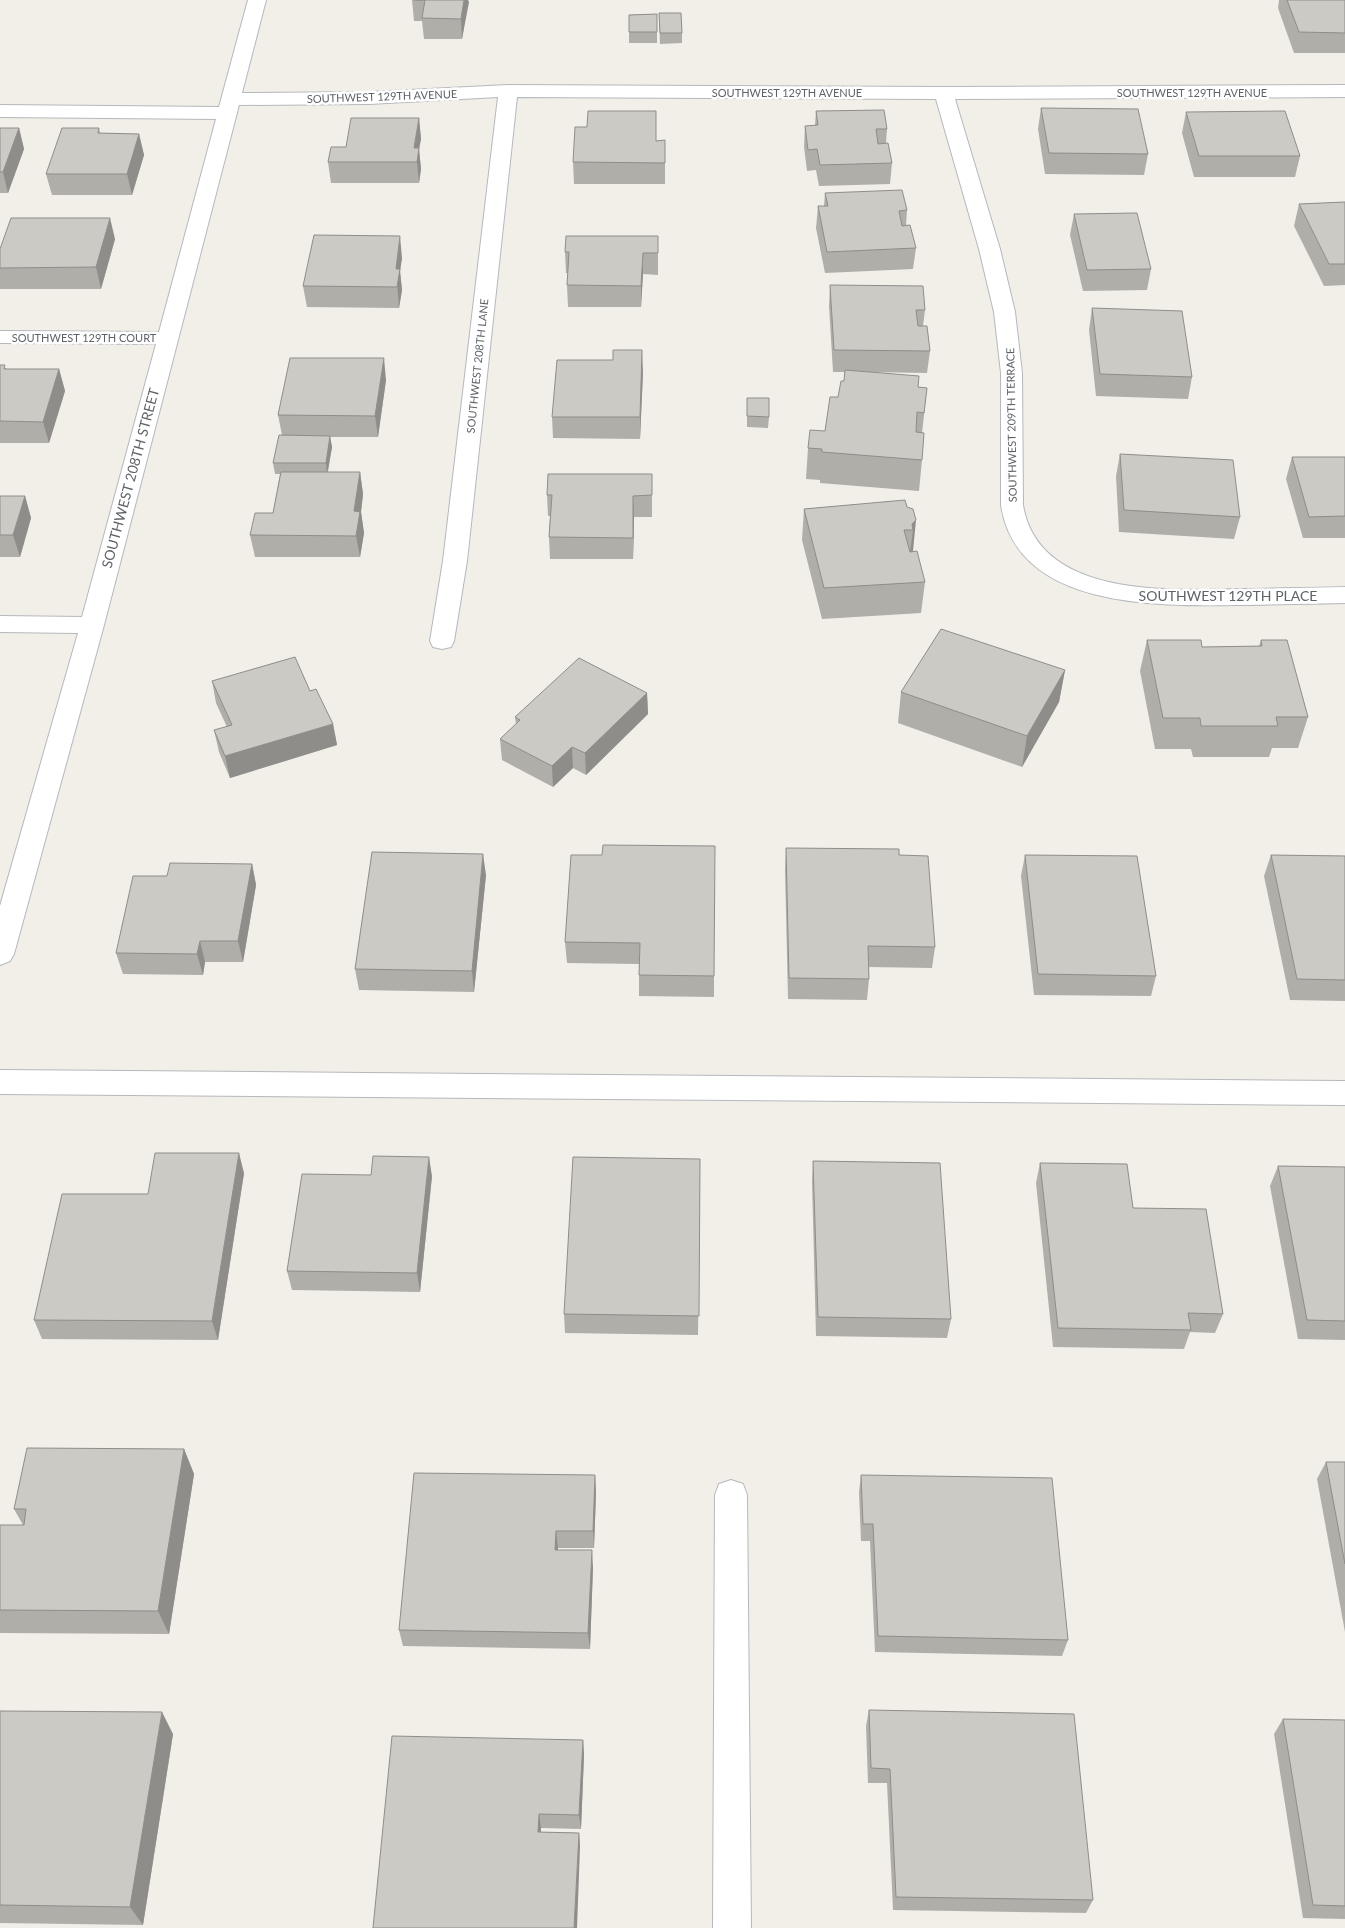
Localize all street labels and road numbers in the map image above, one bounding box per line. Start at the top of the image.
street label: SOUTHWEST 129TH AVENUE [712,86,862,99]
street label: SOUTHWEST 129TH AVENUE [1117,86,1267,99]
street label: SOUTHWEST 129TH AVENUE [307,87,457,105]
street label: SOUTHWEST 208TH LANE [463,298,491,434]
street label: SOUTHWEST 129TH COURT [12,331,157,344]
street label: SOUTHWEST 209TH TERRACE [1003,348,1019,502]
street label: SOUTHWEST 208TH STREET [98,385,162,570]
street label: SOUTHWEST 129TH PLACE [1139,587,1317,604]

